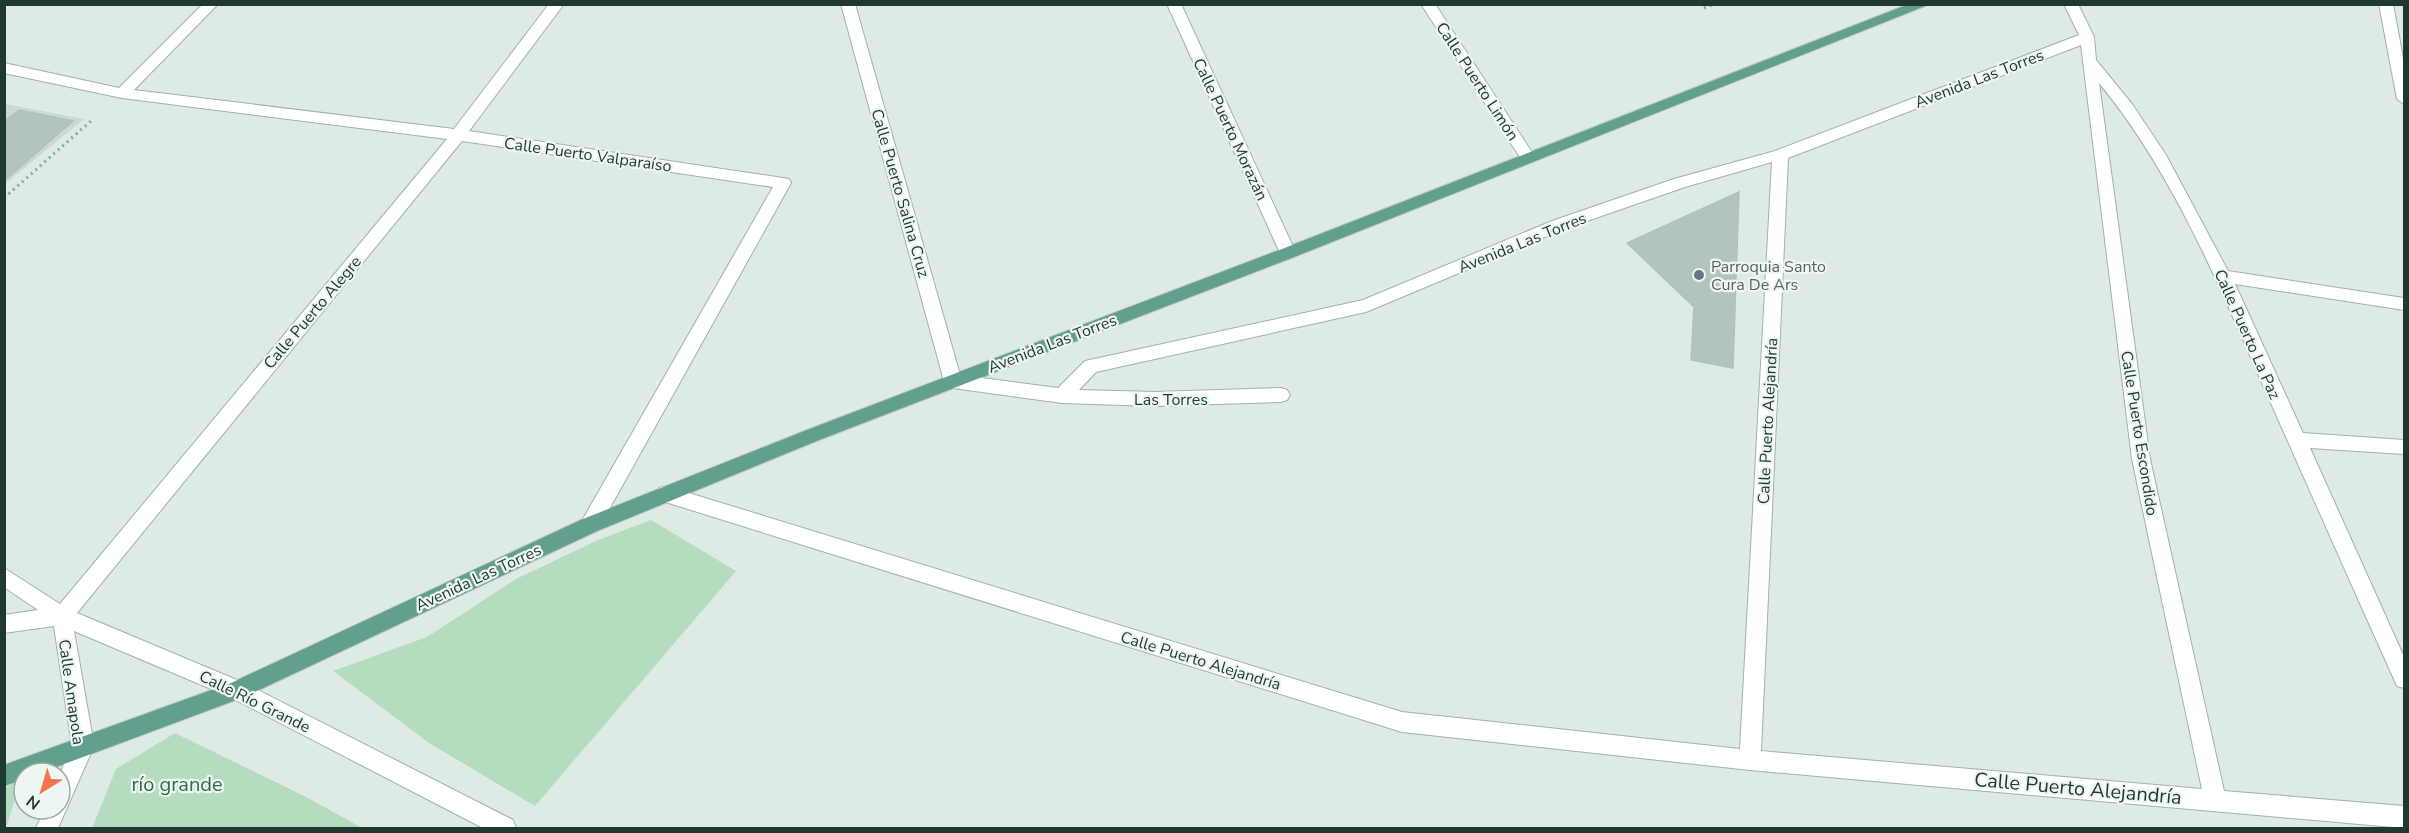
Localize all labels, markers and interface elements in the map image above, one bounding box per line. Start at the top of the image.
street label: Calle Puerto Limón [1431,18,1524,145]
street label: Avenida Las Torres [1912,44,2047,114]
street label: Calle Puerto Morazán [1187,55,1273,204]
street label: Calle Puerto Salina Cruz [865,106,935,280]
street label: Calle Puerto Valparaíso [503,132,673,178]
street label: Avenida Las Torres [1455,207,1590,279]
street label: Calle Puerto Alegre [259,251,367,374]
place label: Parroquia Santo Cura De Ars [1711,256,1826,296]
street label: Calle Puerto La Paz [2209,266,2286,403]
marker: Parroquia Santo Cura De Ars [1692,268,1706,282]
street label: Avenida Las Torres [985,309,1120,379]
street label: Calle Puerto Alejandría [1753,337,1783,505]
street label: Calle Puerto Escondido [2115,349,2163,517]
street label: Las Torres [1134,389,1208,411]
street label: Avenida Las Torres [412,539,545,617]
street label: Calle Puerto Alejandría [1118,626,1284,696]
street label: Calle Amapola [53,638,89,746]
street label: Calle Río Grande [195,665,314,738]
north arrow [12,761,72,821]
street label: Calle Puerto Alejandría [1973,766,2183,811]
park label: río grande [131,771,223,798]
text: N [22,790,45,815]

